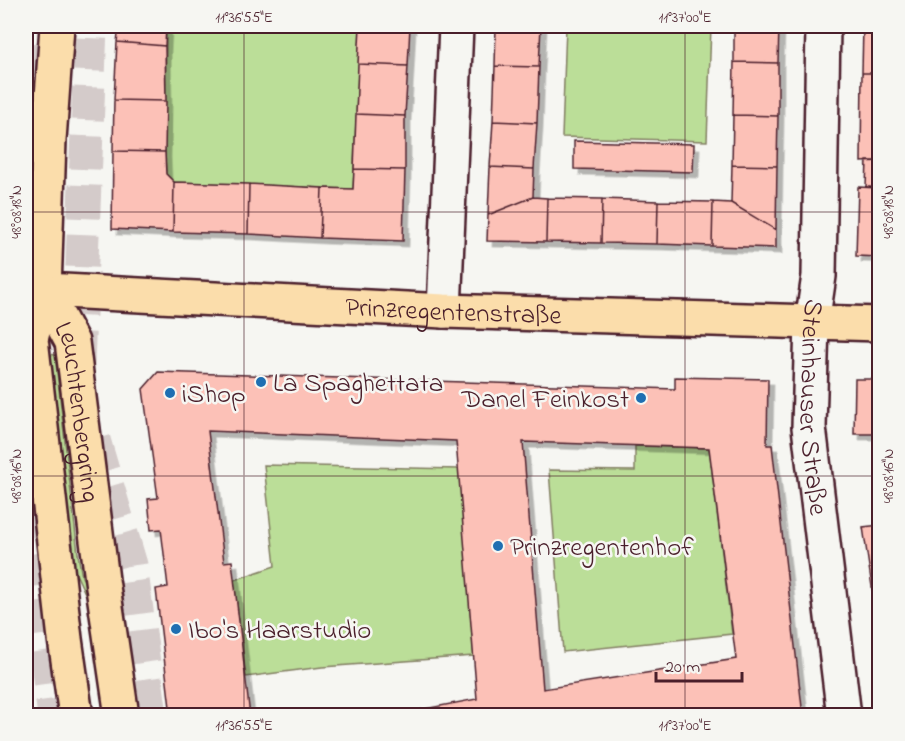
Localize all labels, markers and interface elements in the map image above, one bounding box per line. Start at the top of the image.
text: 11°36'55"E [215,7,273,29]
text: 11°37'00"E [658,7,712,29]
text: 48°08'18"N [6,185,28,239]
text: 48°08'18"N [878,185,900,239]
street label: Prinzregentenstraße [344,289,563,337]
street label: Steinhauser Straße [787,296,837,518]
street label: Leuchtenbergring [43,315,109,505]
place label: La Spaghettata [273,365,443,404]
marker: La Spaghettata [254,375,268,389]
place label: iShop [182,376,246,415]
place label: Danel Feinkost [460,381,629,420]
marker: iShop [163,386,177,400]
marker: Danel Feinkost [634,391,648,405]
text: 48°08'16"N [6,449,28,503]
text: 48°08'16"N [878,449,900,503]
place label: Prinzregentenhof [510,529,694,568]
marker: Prinzregentenhof [491,539,505,553]
place label: Ibo's Haarstudio [188,612,371,651]
marker: Ibo's Haarstudio [169,622,183,636]
scale bar [656,645,742,683]
text: 20 m [665,655,700,681]
text: 11°36'55"E [215,715,273,737]
text: 11°37'00"E [658,715,712,737]

